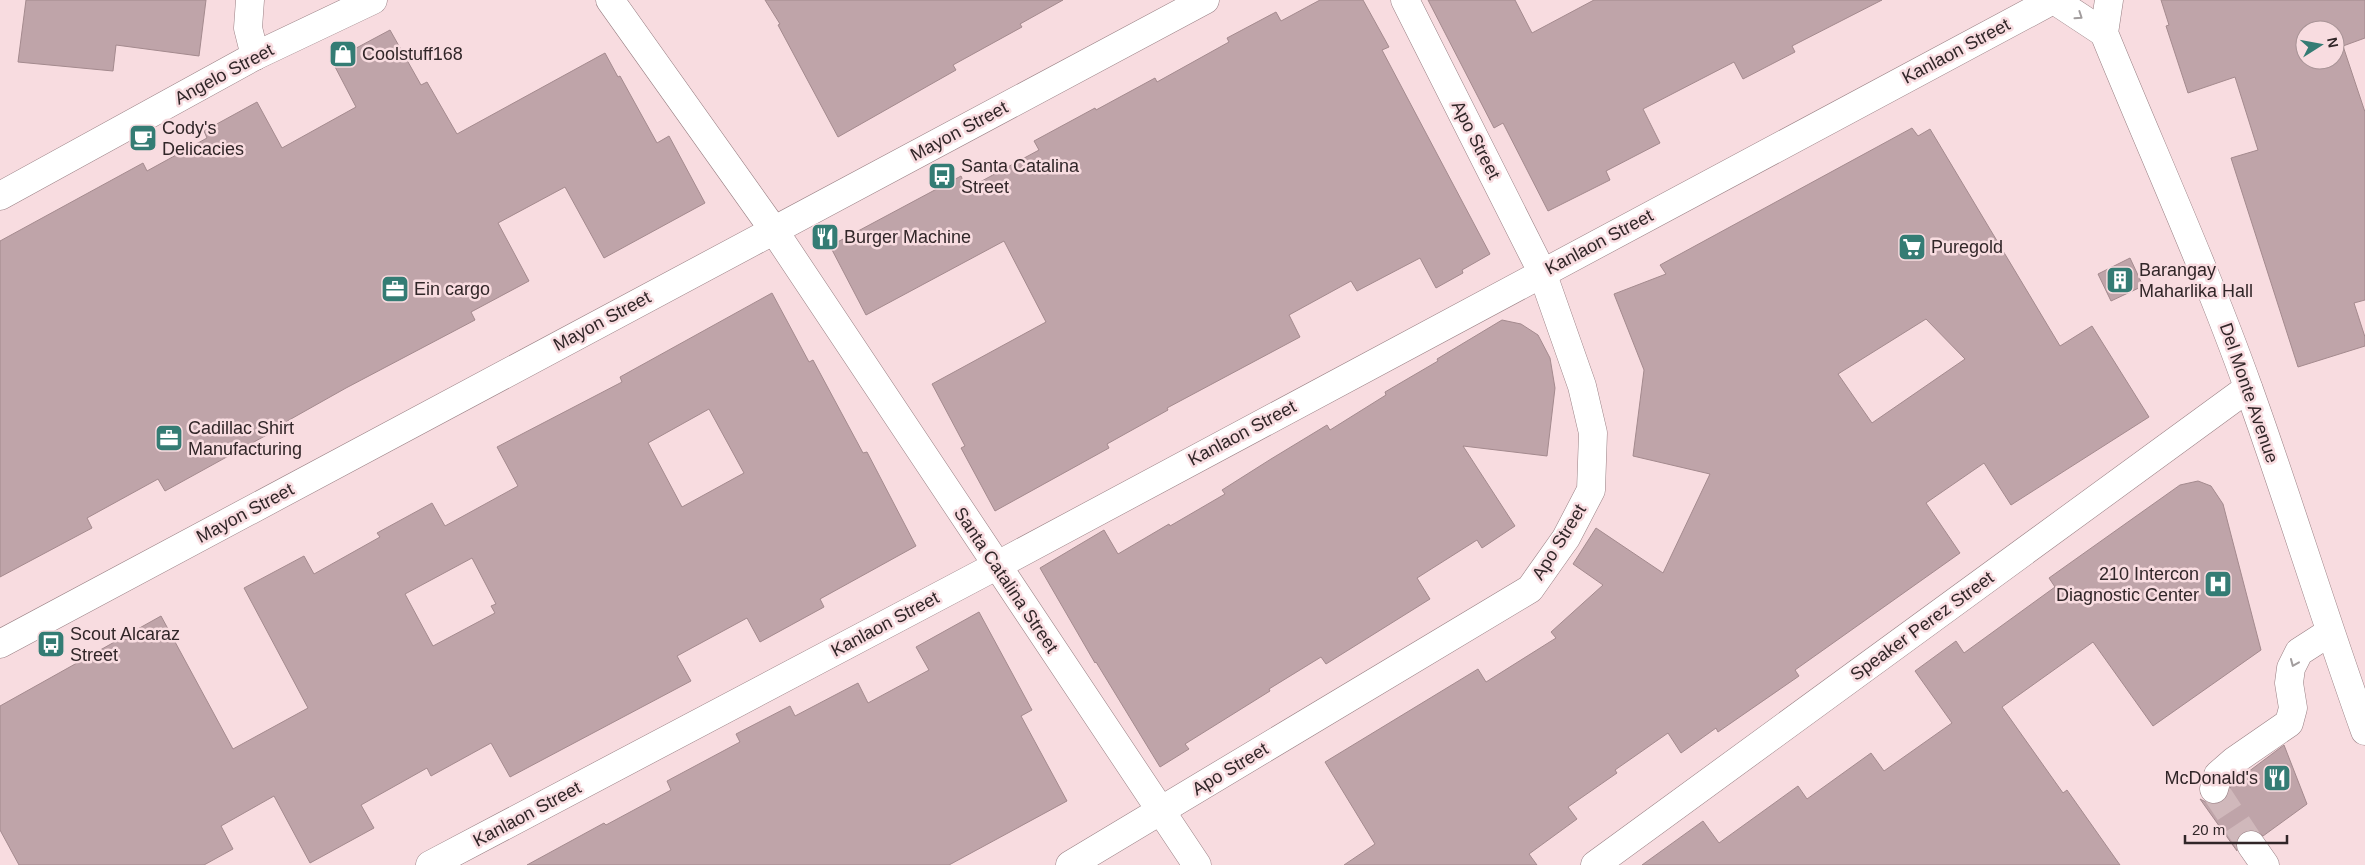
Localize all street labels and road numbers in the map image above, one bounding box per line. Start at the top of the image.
street label: Kanlaon Street [1899,14,2013,88]
street label: Angelo Street [171,40,277,108]
street label: Mayon Street [907,97,1011,165]
street label: Apo Street [1448,98,1504,182]
street label: Kanlaon Street [1542,205,1656,279]
street label: Mayon Street [550,287,654,355]
street label: Del Monte Avenue [2216,320,2282,466]
street label: Kanlaon Street [1185,396,1299,470]
street label: Mayon Street [193,479,297,547]
street label: Apo Street [1528,501,1590,583]
street label: Santa Catalina Street [950,503,1062,657]
street label: Speaker Perez Street [1847,567,1997,685]
street label: Kanlaon Street [828,587,942,661]
street label: Apo Street [1188,739,1272,799]
street label: Kanlaon Street [470,777,584,851]

